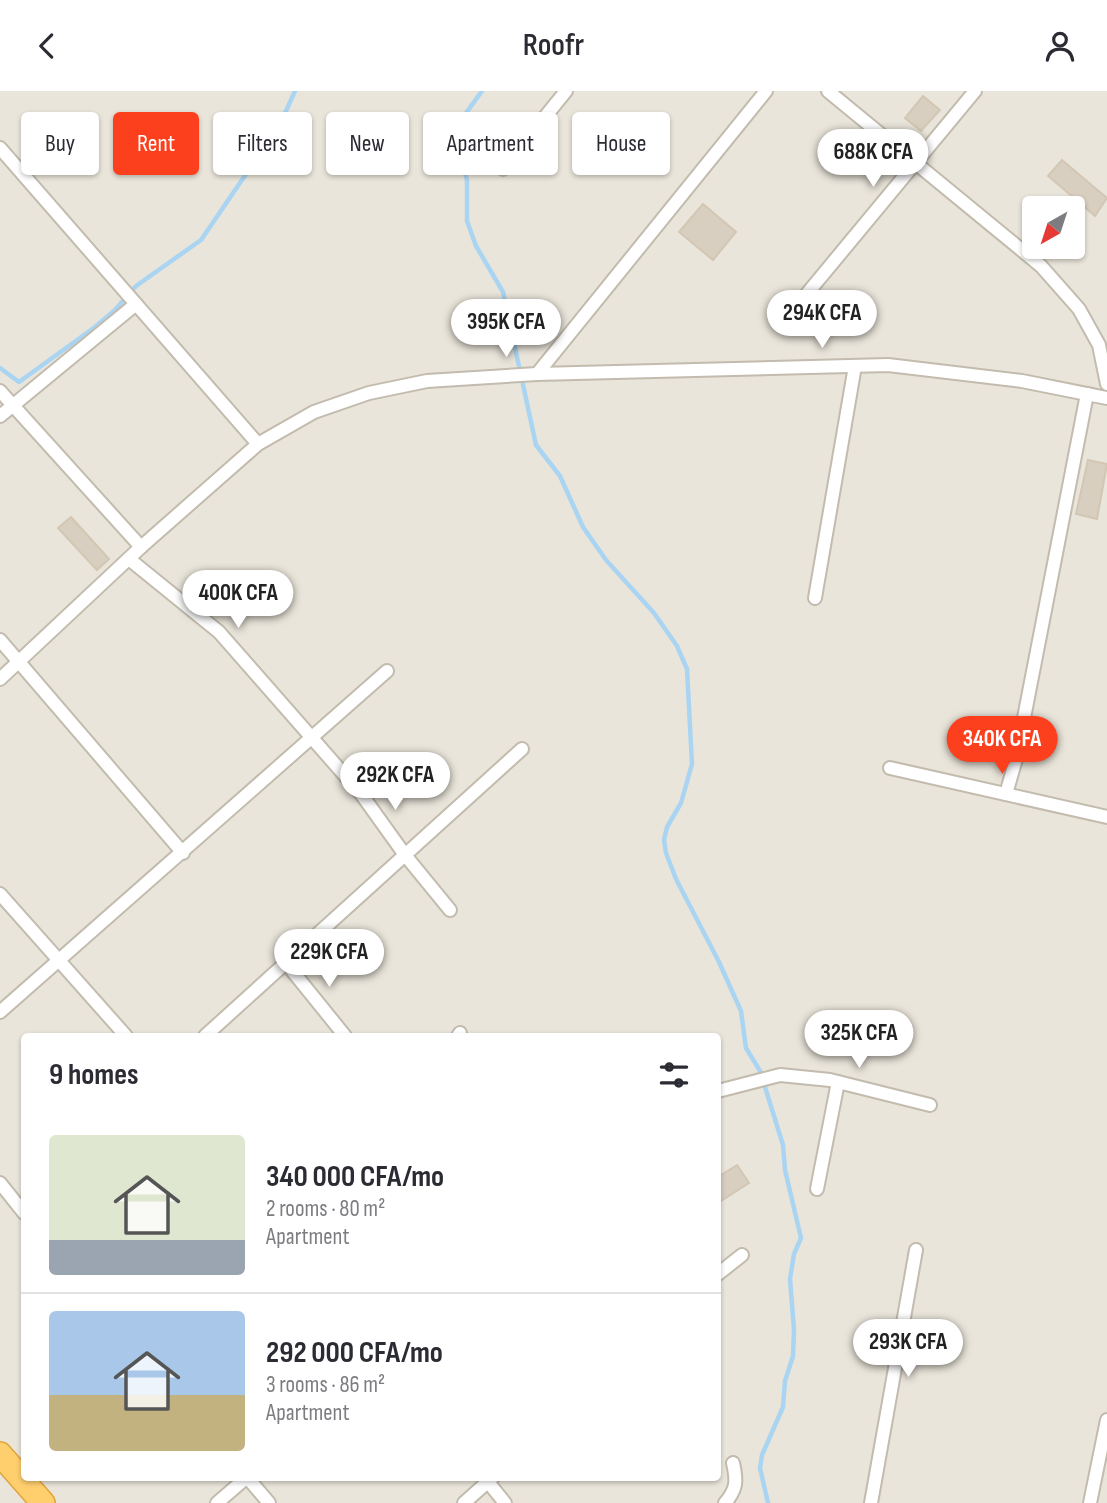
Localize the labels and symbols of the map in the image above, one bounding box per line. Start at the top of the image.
pin: 688K CFA [801,129,945,189]
north arrow [1022,196,1085,259]
pin: 294K CFA [750,291,894,350]
pin: 395K CFA [434,299,578,359]
pin: 400K CFA [166,571,310,630]
pin: 340K CFA [930,717,1074,776]
pin: 292K CFA [323,753,467,812]
pin: 229K CFA [257,929,401,989]
pin: 325K CFA [787,1011,931,1070]
pin: 293K CFA [836,1319,980,1379]

